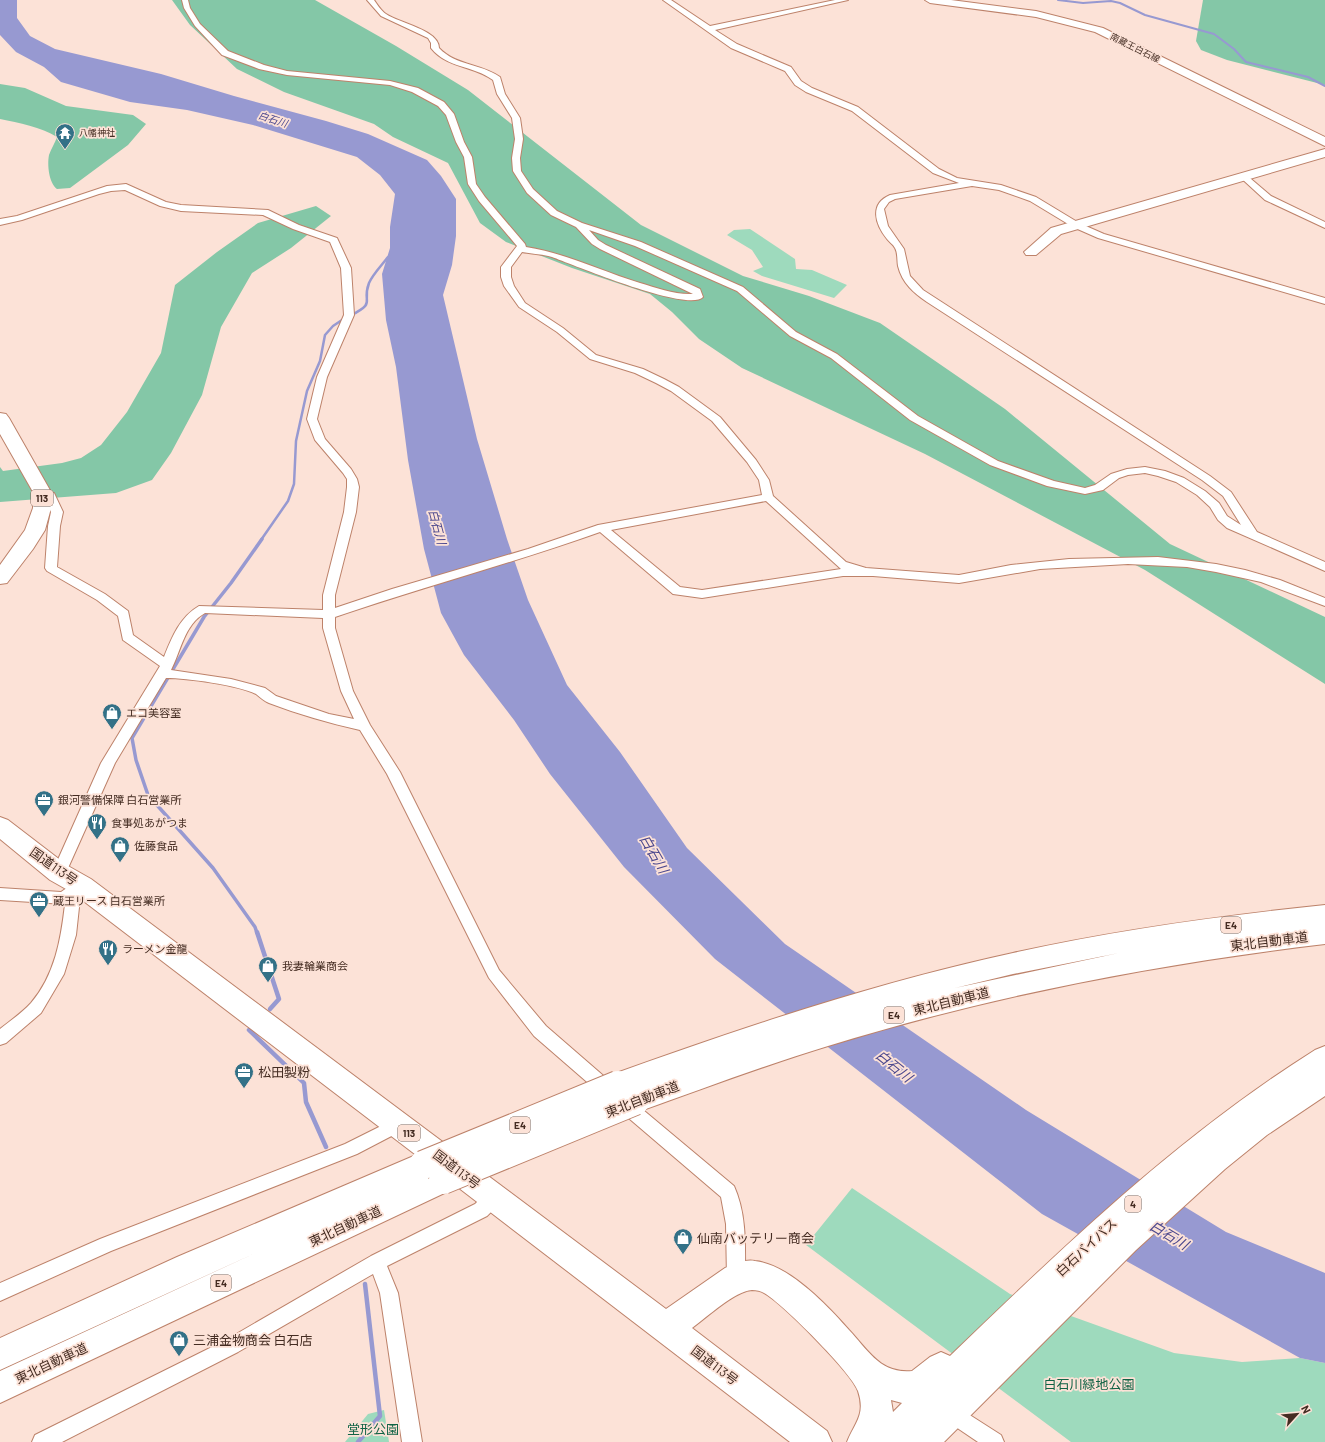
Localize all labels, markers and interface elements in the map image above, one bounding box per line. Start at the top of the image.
street label: 南蔵王白石線 [1109,30,1163,65]
water label: 白石川 [257,109,290,130]
temple icon: 八幡神社 [54,122,76,150]
place label: 八幡神社 [79,127,115,138]
road number: 113 [31,490,53,506]
water label: 白石川 [427,508,450,548]
shop icon: エコ美容室 [101,702,123,730]
place label: エコ美容室 [126,706,181,719]
office icon: 銀河警備保障 白石営業所 [33,789,55,817]
place label: 銀河警備保障 白石営業所 [58,793,182,806]
restaurant icon: 食事処あがつま [86,812,108,840]
place label: 食事処あがつま [111,816,188,829]
water label: 白石川 [637,831,673,878]
shop icon: 佐藤食品 [109,835,131,863]
place label: 佐藤食品 [134,839,178,852]
street label: 国道113号 [27,844,81,888]
office icon: 蔵王リース 白石営業所 [28,890,50,918]
place label: 蔵王リース 白石営業所 [53,894,166,907]
road number: E4 [1221,917,1241,933]
street label: 東北自動車道 [1229,928,1309,954]
restaurant icon: ラーメン金龍 [97,938,119,966]
place label: ラーメン金龍 [122,942,188,955]
shop icon: 我妻輪業商会 [257,955,279,983]
place label: 我妻輪業商会 [282,959,348,972]
street label: 東北自動車道 [911,984,991,1018]
road number: E4 [884,1007,904,1023]
water label: 白石川 [873,1046,918,1087]
office icon: 松田製粉 [233,1061,255,1089]
place label: 松田製粉 [258,1064,310,1080]
street label: 東北自動車道 [603,1078,681,1120]
road number: E4 [510,1117,530,1133]
road number: 113 [398,1125,420,1141]
street label: 国道113号 [430,1146,484,1192]
road number: 4 [1125,1196,1141,1212]
street label: 東北自動車道 [306,1202,384,1250]
street label: 白石バイパス [1052,1215,1120,1279]
water label: 白石川 [1147,1216,1193,1254]
shop icon: 仙南バッテリー商会 [672,1227,694,1255]
place label: 仙南バッテリー商会 [697,1230,814,1246]
road number: E4 [211,1275,231,1291]
shop icon: 三浦金物商会 白石店 [168,1329,190,1357]
place label: 三浦金物商会 白石店 [193,1332,313,1348]
street label: 東北自動車道 [12,1339,90,1387]
street label: 国道113号 [688,1342,742,1388]
park label: 白石川緑地公園 [1043,1376,1135,1392]
north arrow [1277,1394,1317,1434]
text: N [1299,1403,1314,1415]
park label: 堂形公園 [347,1421,399,1437]

